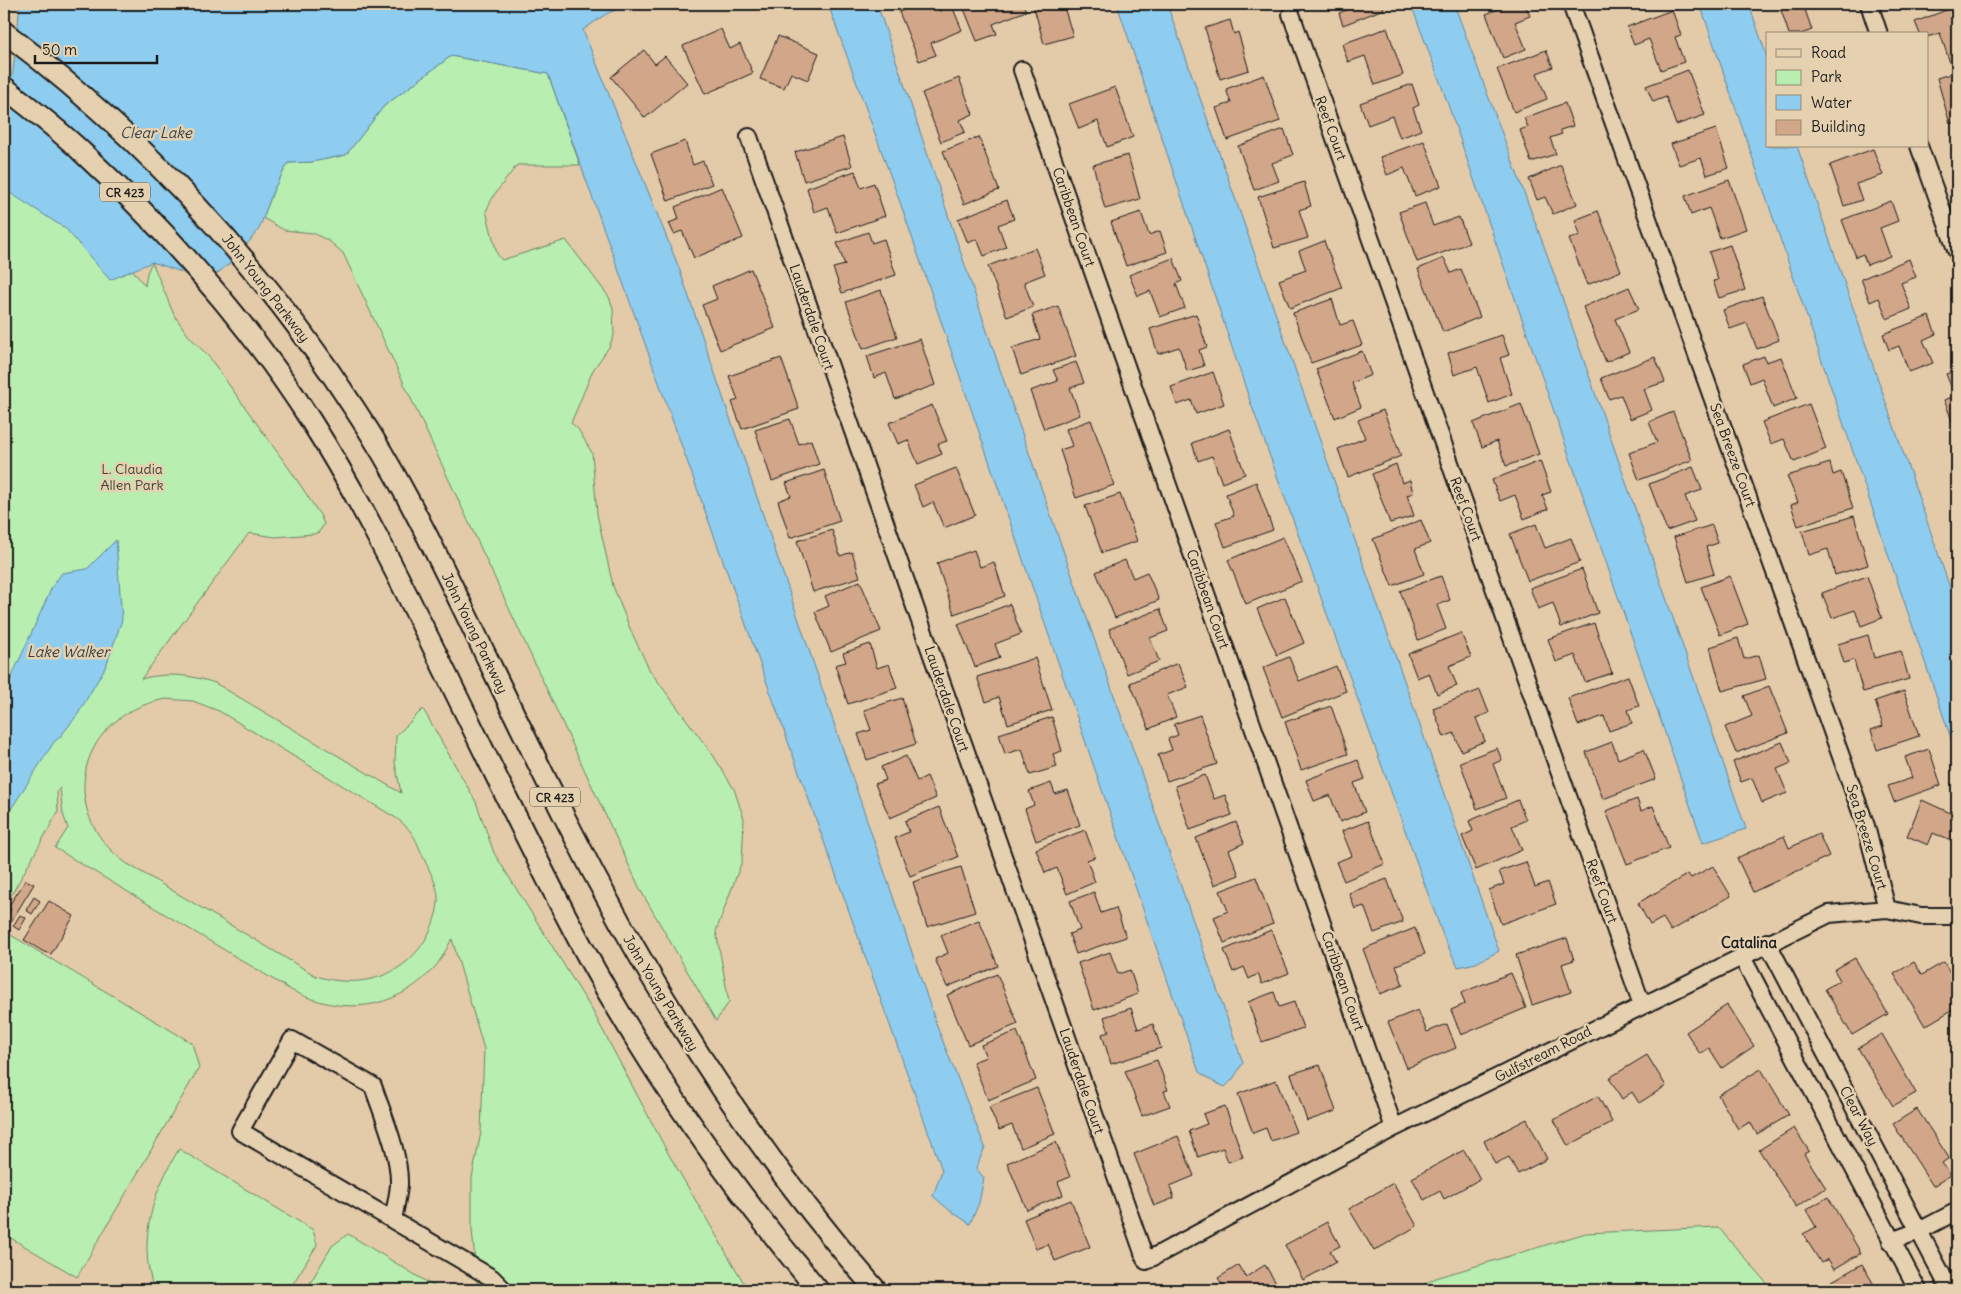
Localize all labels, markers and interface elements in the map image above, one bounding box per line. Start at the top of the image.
scale bar [35,32,158,64]
legend [1766,32,1928,148]
text: 50 m [42,40,77,59]
text: Road [1811,43,1846,62]
text: Park [1811,67,1842,86]
street label: Reef Court [1311,93,1351,163]
text: Water [1811,93,1852,112]
text: Building [1811,117,1866,136]
water label: Clear Lake [120,123,193,142]
street label: Caribbean Court [1049,165,1100,269]
road number: CR 423 [100,182,150,202]
street label: John Young Parkway [218,230,314,346]
street label: Lauderdale Court [785,262,839,372]
street label: Sea Breeze Court [1706,401,1760,510]
park label: L. Claudia Allen Park [100,460,164,494]
street label: Reef Court [1446,474,1486,544]
street label: Caribbean Court [1183,547,1234,651]
street label: John Young Parkway [438,570,512,696]
water label: Lake Walker [27,642,111,661]
street label: Lauderdale Court [920,644,974,754]
street label: Sea Breeze Court [1842,782,1892,892]
road number: CR 423 [530,788,580,806]
street label: Reef Court [1582,856,1622,926]
street label: Caribbean Court [1318,929,1369,1033]
street label: John Young Parkway [619,932,703,1054]
district label: Catalina [1721,933,1777,952]
street label: Gulfstream Road [1492,1022,1594,1086]
street label: Lauderdale Court [1055,1026,1109,1136]
street label: Clear Way [1836,1083,1882,1149]

